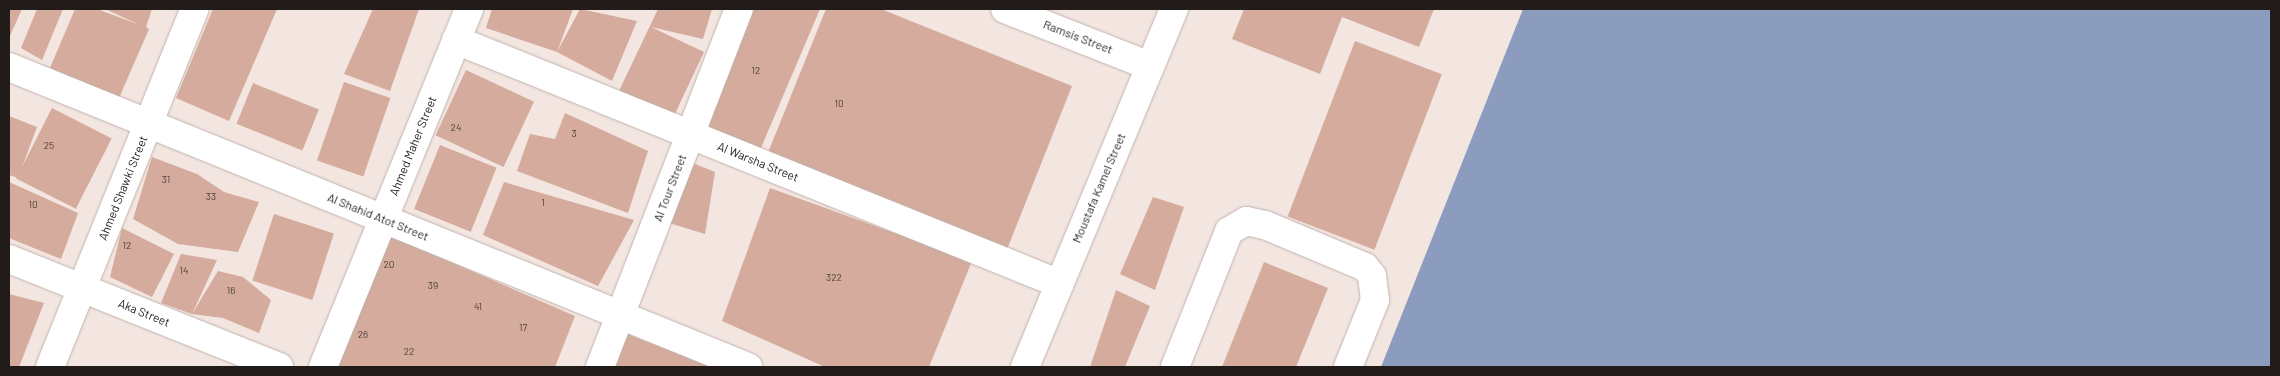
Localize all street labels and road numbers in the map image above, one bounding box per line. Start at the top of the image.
street label: Ramsis Street [1041,17,1115,57]
street label: Ahmed Maher Street [386,94,440,198]
street label: Moustafa Kamel Street [1069,131,1129,245]
street label: Ahmed Shawki Street [95,134,151,242]
street label: Al Warsha Street [715,139,801,185]
street label: Al Tour Street [651,152,689,224]
street label: Al Shahid Atot Street [325,190,431,244]
street label: Aka Street [116,296,172,330]

